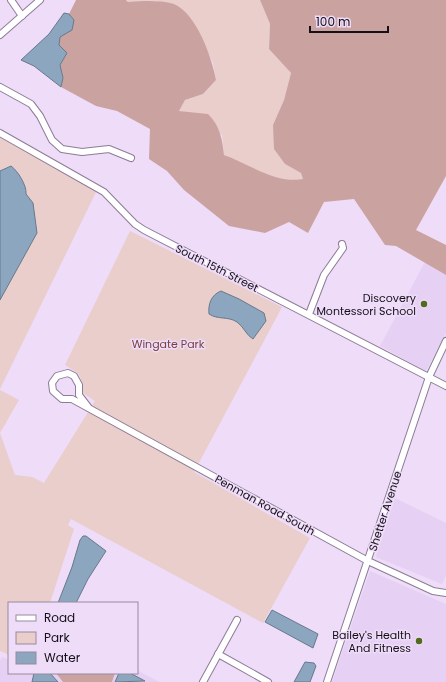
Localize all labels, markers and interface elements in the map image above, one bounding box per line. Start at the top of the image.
scale bar [310,8,388,34]
text: 100 m [316,13,350,30]
street label: South 15th Street [173,240,261,296]
place label: Discovery Montessori School [316,290,417,319]
marker: Discovery Montessori School [419,299,429,309]
park label: Wingate Park [132,336,205,352]
street label: Shetter Avenue [364,469,406,553]
street label: Penman Road South [212,471,318,539]
legend [8,602,138,674]
text: Road [44,609,75,626]
place label: Bailey's Health And Fitness [332,627,411,656]
text: Park [44,629,71,646]
marker: Bailey's Health And Fitness [414,636,424,646]
text: Water [44,649,81,666]

